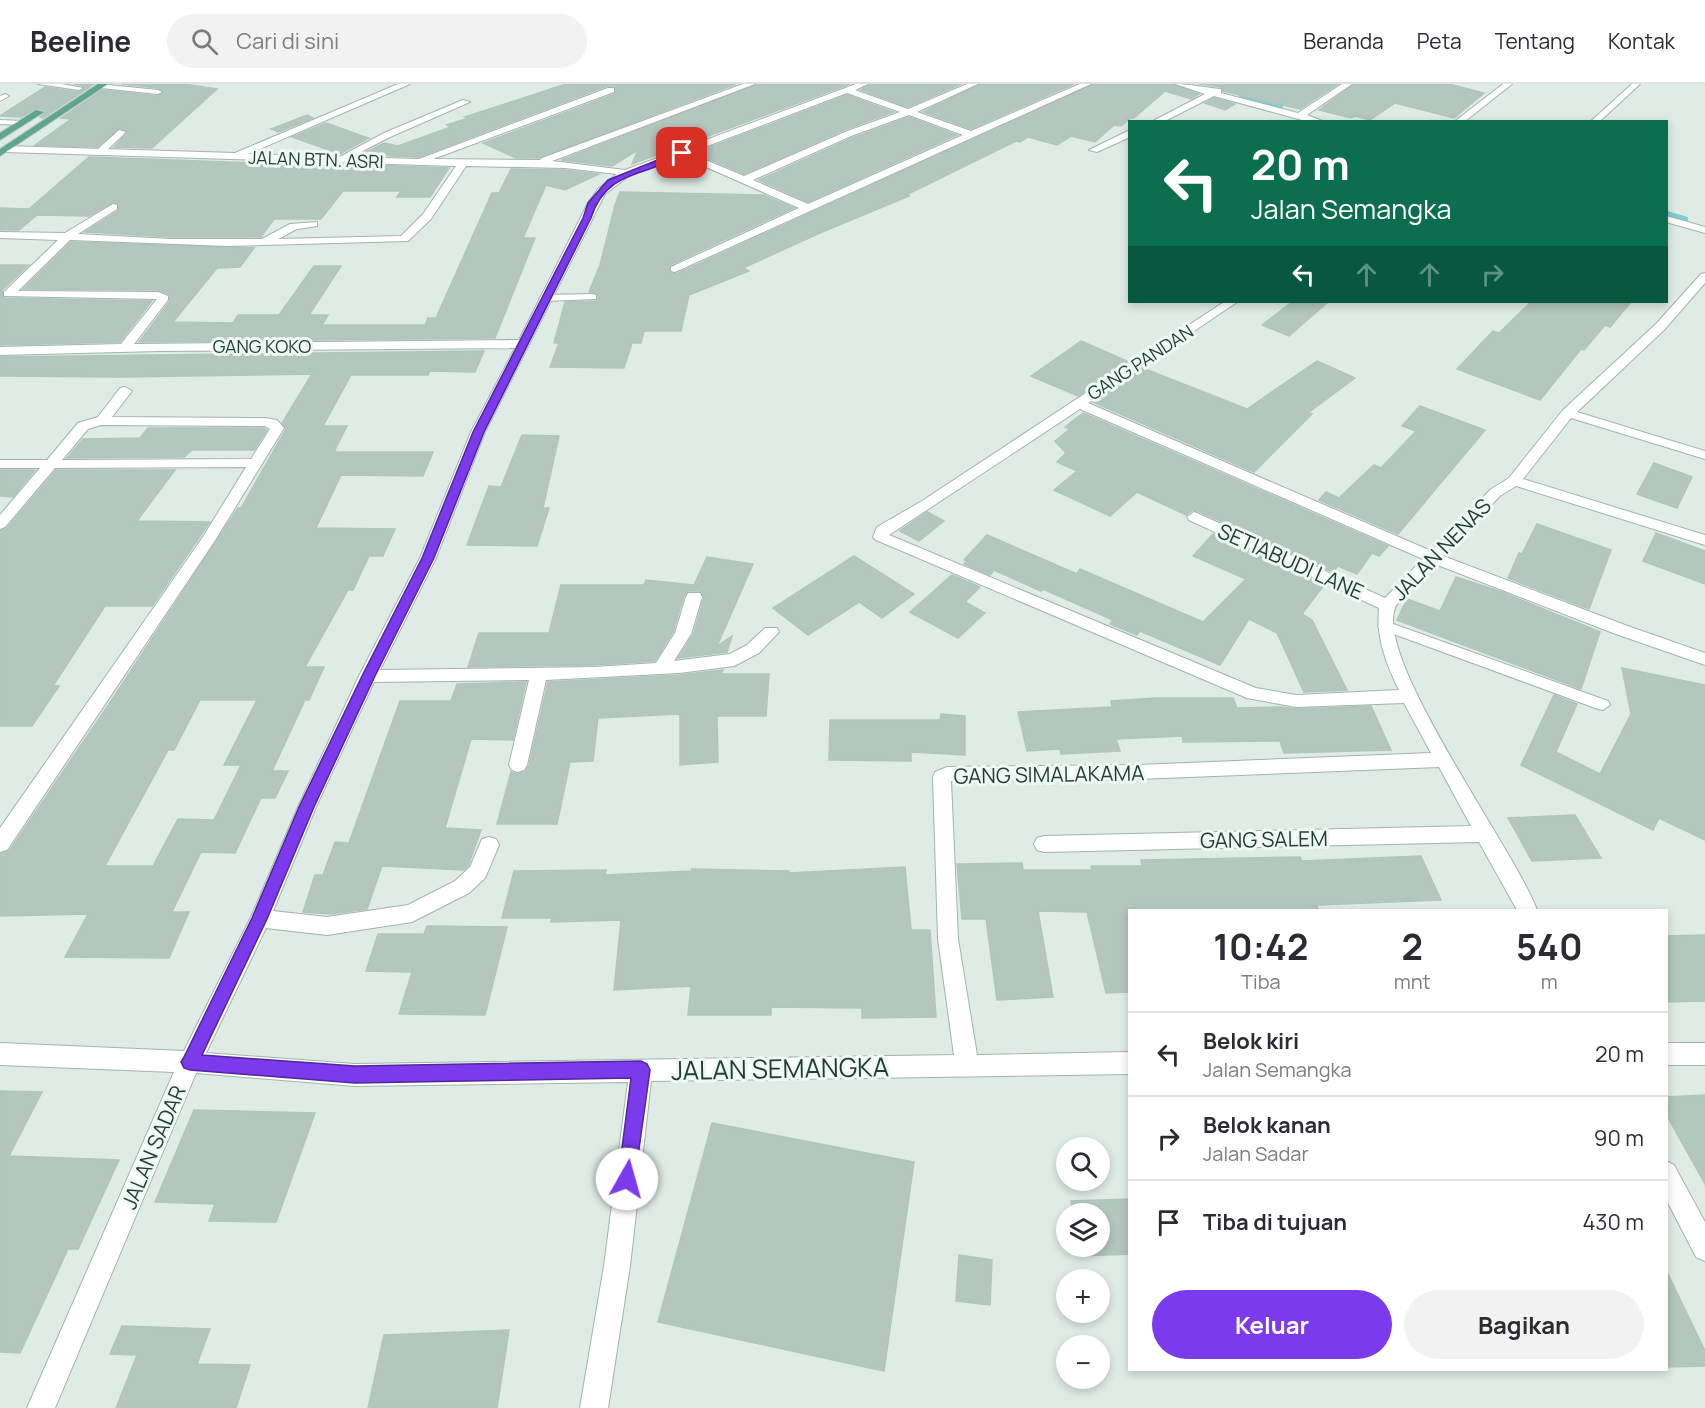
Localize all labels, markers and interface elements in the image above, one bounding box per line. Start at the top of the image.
search box [167,14,587,68]
text: Beeline [30,22,131,60]
icon: search [188,25,221,58]
text: Cari di sini [236,26,339,56]
text: Beranda [1303,27,1384,55]
text: Peta [1417,27,1462,55]
text: Tentang [1495,27,1575,55]
text: Kontak [1608,27,1675,55]
pin [656,127,707,178]
text: 20 m [1251,135,1350,193]
icon: arrive [665,136,698,169]
icon: left [1152,144,1230,222]
street label: JALAN BTN. ASRI [248,145,384,173]
text: Jalan Semangka [1251,190,1452,227]
icon: left [1287,258,1320,291]
icon: ahead [1350,258,1383,291]
icon: ahead [1413,258,1446,291]
icon: right [1476,258,1509,291]
street label: GANG PANDAN [1083,319,1197,405]
street label: GANG KOKO [213,334,311,358]
street label: JALAN NENAS [1385,492,1497,606]
street label: SETIABUDI LANE [1214,516,1368,606]
street label: GANG SIMALAKAMA [953,758,1145,790]
street label: GANG SALEM [1200,824,1328,854]
text: 10:42 [1213,922,1308,971]
text: 2 [1401,922,1423,971]
text: 540 [1516,922,1583,971]
text: Tiba [1241,968,1281,995]
text: mnt [1394,968,1431,995]
text: m [1541,968,1558,995]
text: Belok kiri [1203,1026,1299,1056]
icon: left [1152,1038,1185,1071]
text: 20 m [1595,1039,1644,1069]
street label: JALAN SEMANGKA [671,1048,889,1088]
text: Jalan Semangka [1203,1056,1352,1083]
street label: JALAN SADAR [114,1081,192,1213]
text: Belok kanan [1203,1110,1331,1140]
icon: right [1152,1122,1185,1155]
text: 90 m [1594,1123,1644,1153]
map controls [1056,1137,1110,1389]
button: search [1056,1137,1110,1191]
text: Jalan Sadar [1203,1140,1309,1167]
position arrow [595,1147,659,1211]
button: layers [1056,1203,1110,1257]
icon: arrive [1152,1206,1185,1239]
text: Tiba di tujuan [1203,1207,1347,1237]
text: 430 m [1582,1207,1644,1237]
button: + [1056,1269,1110,1323]
button: Keluar [1152,1290,1392,1359]
button: Bagikan [1404,1290,1644,1359]
button: − [1056,1335,1110,1389]

